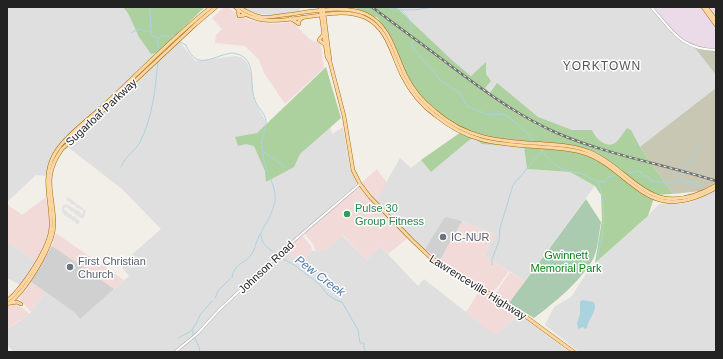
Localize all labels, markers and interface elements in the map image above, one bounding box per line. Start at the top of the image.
district label: YORKTOWN [563,59,641,73]
street label: Sugarloaf Parkway [63,76,139,148]
place label: Pulse 30 Group Fitness [355,202,425,227]
marker: Pulse 30 Group Fitness [342,209,352,219]
place label: IC-NUR [451,231,490,243]
marker: IC-NUR [438,232,448,242]
street label: Johnson Road [236,238,296,296]
park label: Gwinnett Memorial Park [531,249,602,274]
street label: Lawrenceville Highway [427,252,529,322]
water label: Pew Creek [292,253,348,300]
place label: First Christian Church [78,255,146,280]
marker: First Christian Church [65,262,75,272]

